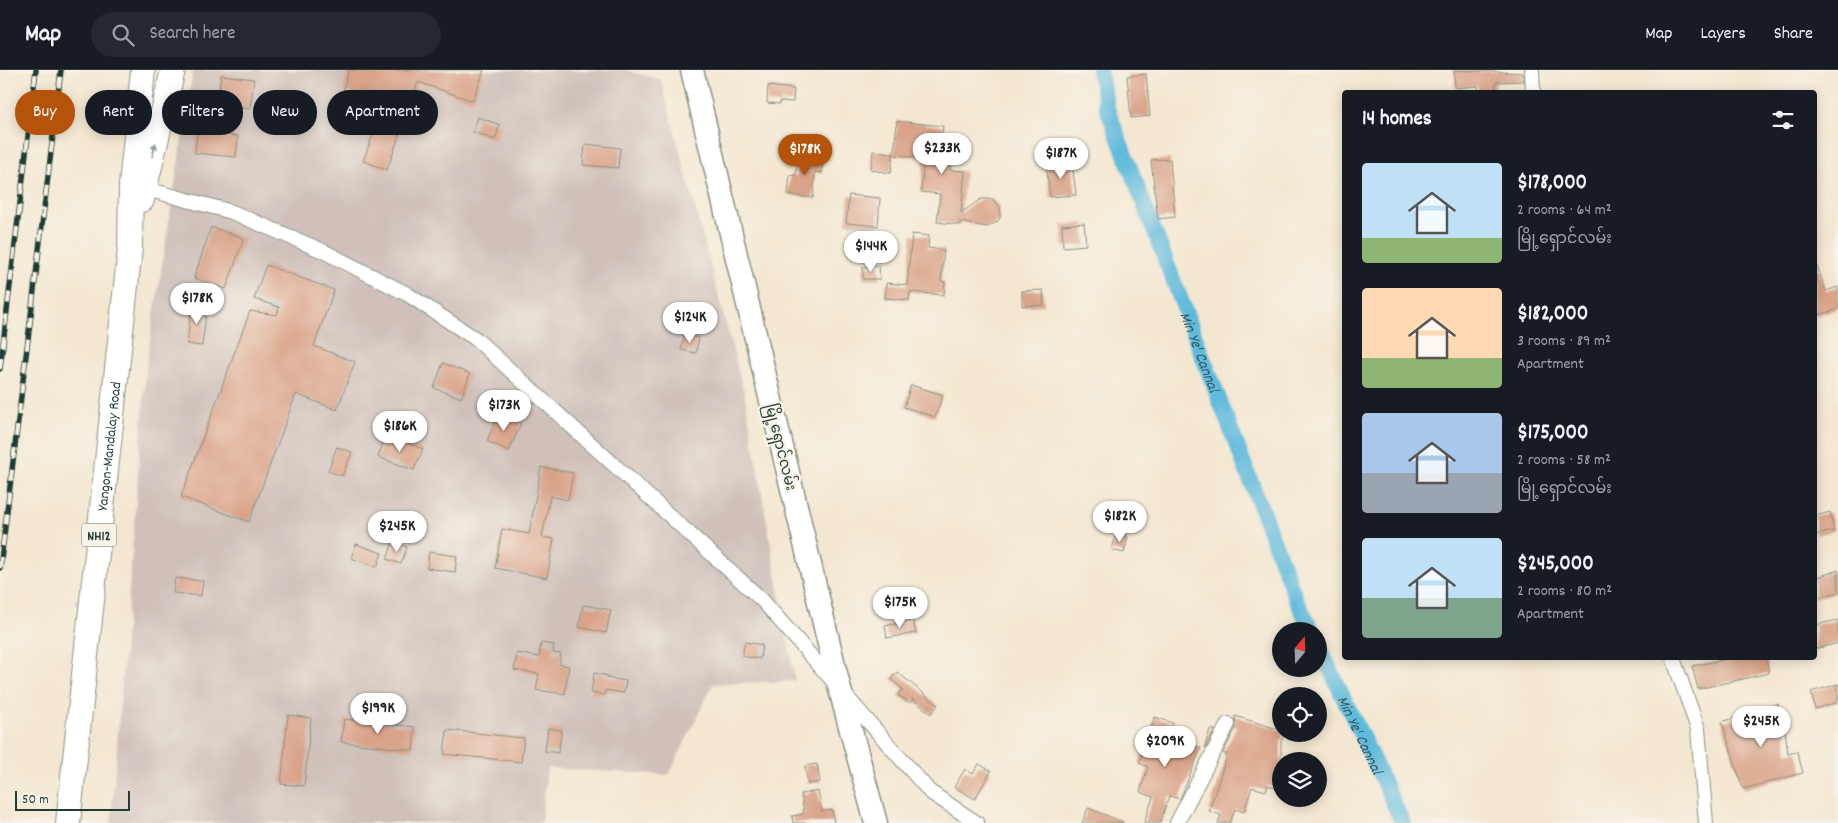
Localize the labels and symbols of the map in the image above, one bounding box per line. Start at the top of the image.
pin: $233K [907,132,977,175]
pin: $178K [770,134,840,176]
pin: $187K [1026,138,1096,180]
one-way arrow [150,142,158,157]
pin: $144K [836,230,906,273]
pin: $178K [162,282,232,325]
pin: $124K [655,302,725,344]
water label: Min Ye' Cannal [1173,309,1225,397]
street label: Yangon-Mandalay Road [93,381,129,512]
pin: $173K [469,390,539,432]
street label: မြို့ရှောင်လမ်း [758,401,801,493]
pin: $186K [365,410,435,453]
pin: $182K [1085,500,1155,543]
pin: $245K [362,510,432,553]
road number: NH12 [82,524,116,546]
pin: $175K [865,586,935,629]
north arrow [1272,622,1328,678]
pin: $199K [343,692,413,735]
water label: Min Ye' Cannal [1330,692,1388,780]
pin: $245K [1726,706,1796,748]
pin: $209K [1130,726,1200,768]
scale bar [15,788,130,811]

